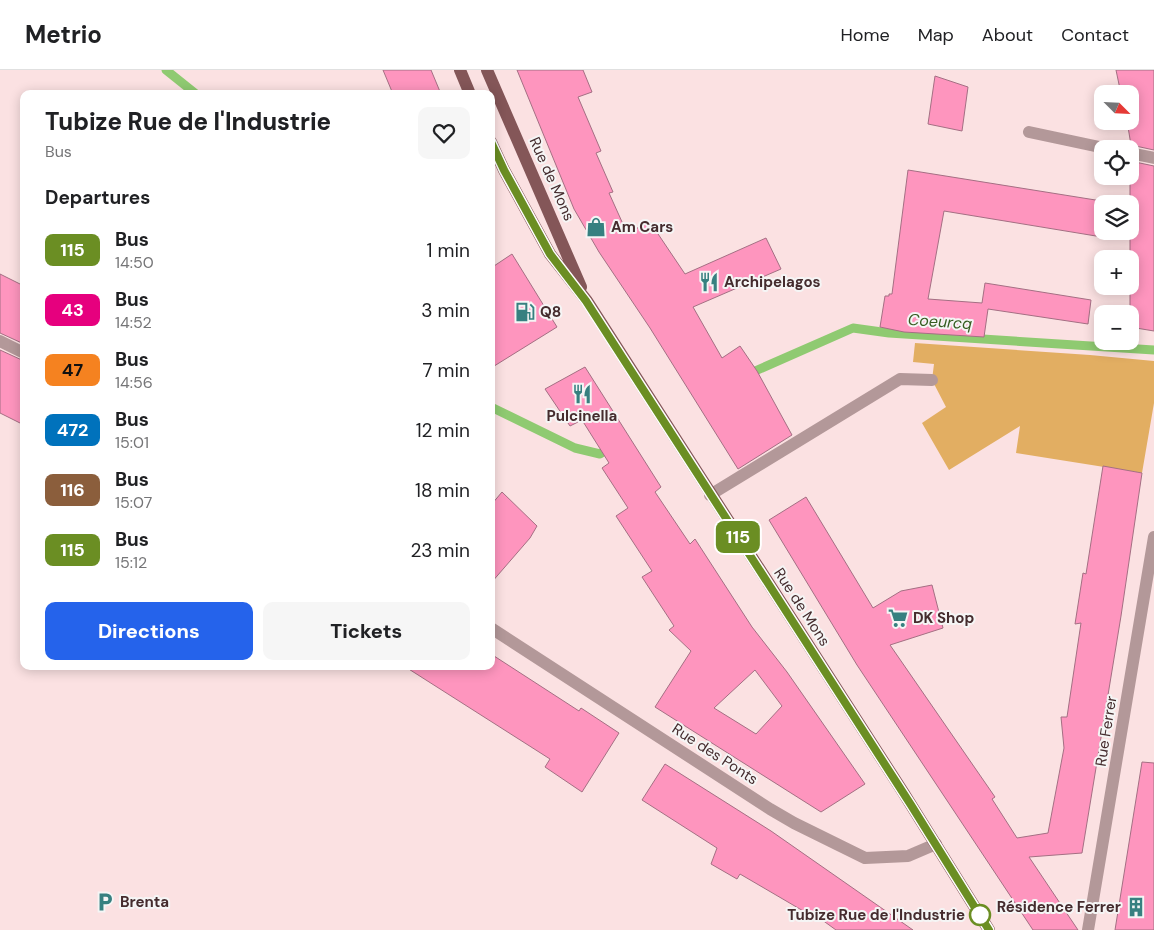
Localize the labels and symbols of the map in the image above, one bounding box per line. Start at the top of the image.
north arrow [1094,85,1139,130]
street label: Rue de Mons [525,134,579,224]
shop icon: Am Cars [585,216,607,238]
place label: Am Cars [611,217,673,237]
restaurant icon: Archipelagos [698,271,720,293]
place label: Archipelagos [724,272,821,292]
fuel station icon: Q8 [514,301,536,323]
place label: Q8 [540,302,561,322]
water label: Coeurcq [907,309,973,334]
restaurant icon: Pulcinella [571,383,593,405]
place label: Pulcinella [547,406,617,426]
line badge: 115 [709,521,767,553]
street label: Rue de Mons [769,564,835,650]
supermarket icon: DK Shop [887,607,909,629]
place label: DK Shop [913,608,974,628]
street label: Rue Ferrer [1091,694,1122,768]
street label: Rue des Ponts [668,719,762,789]
parking icon: Brenta [94,891,116,913]
place label: Brenta [120,892,169,912]
building icon: Résidence Ferrer [1125,896,1147,918]
place label: Résidence Ferrer [997,897,1121,917]
marker: Tubize Rue de l'Industrie [969,904,991,926]
place label: Tubize Rue de l'Industrie [787,905,965,925]

